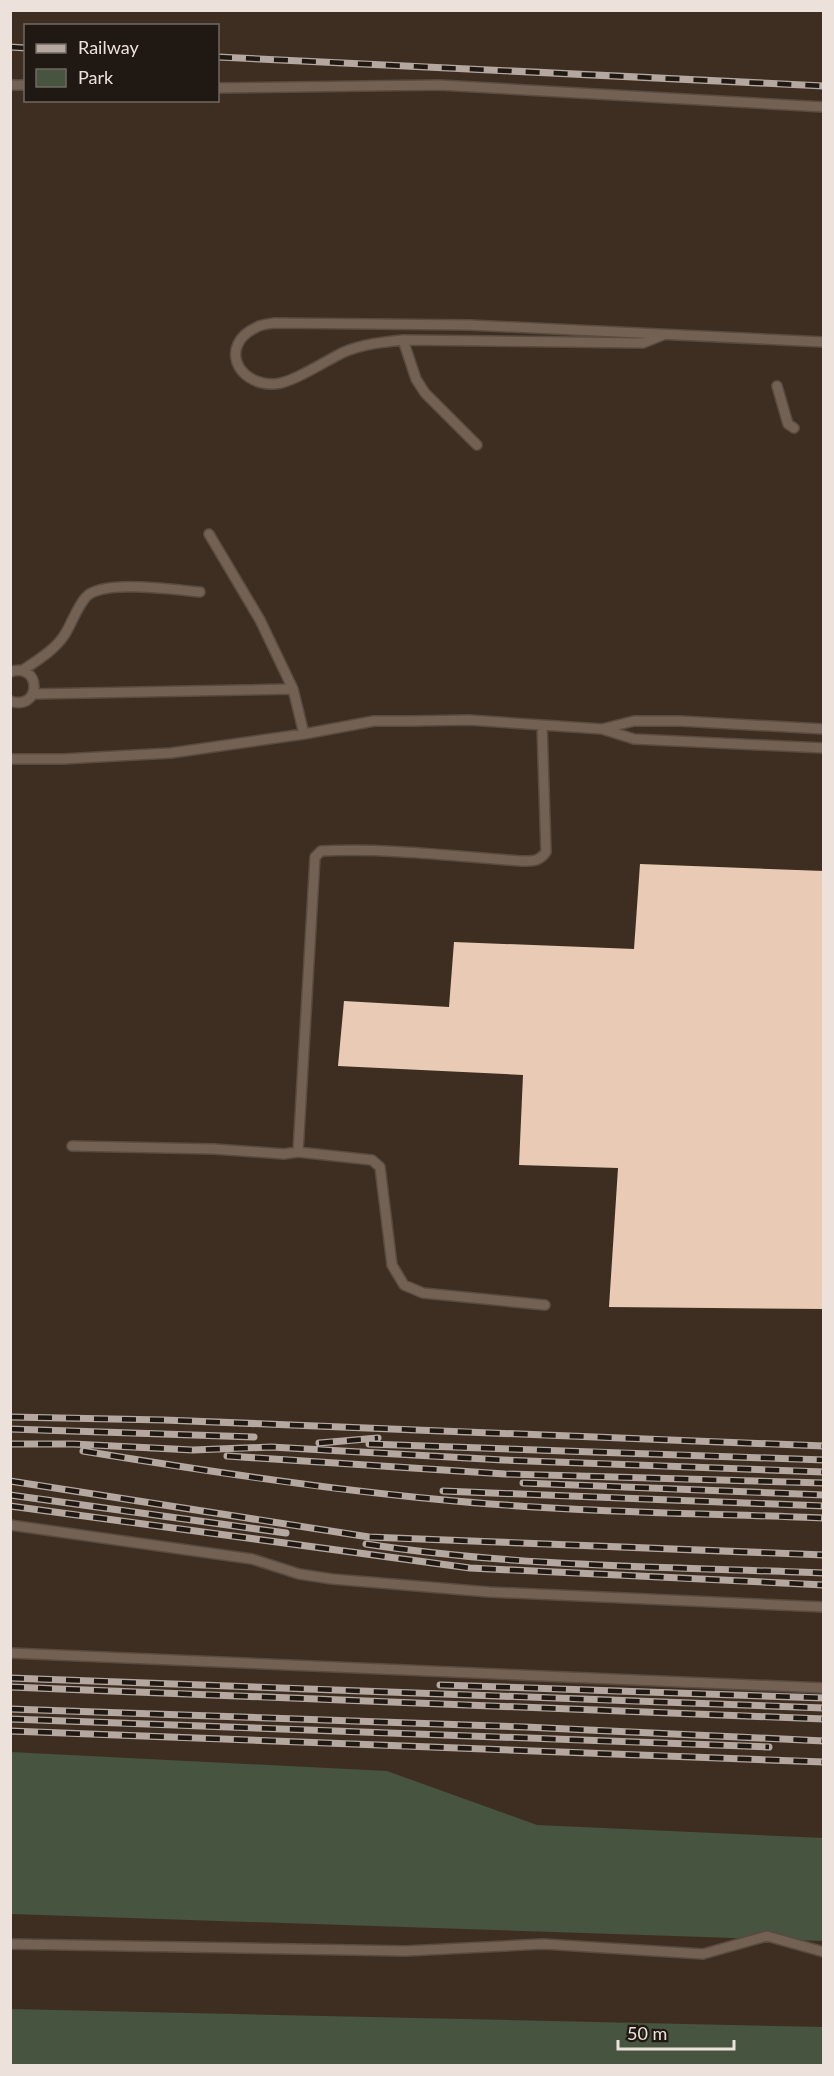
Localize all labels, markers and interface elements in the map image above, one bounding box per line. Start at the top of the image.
legend [24,24,219,102]
text: Railway [78,36,139,58]
text: Park [78,66,114,88]
scale bar [618,2013,734,2051]
text: 50 m [627,2022,667,2044]

